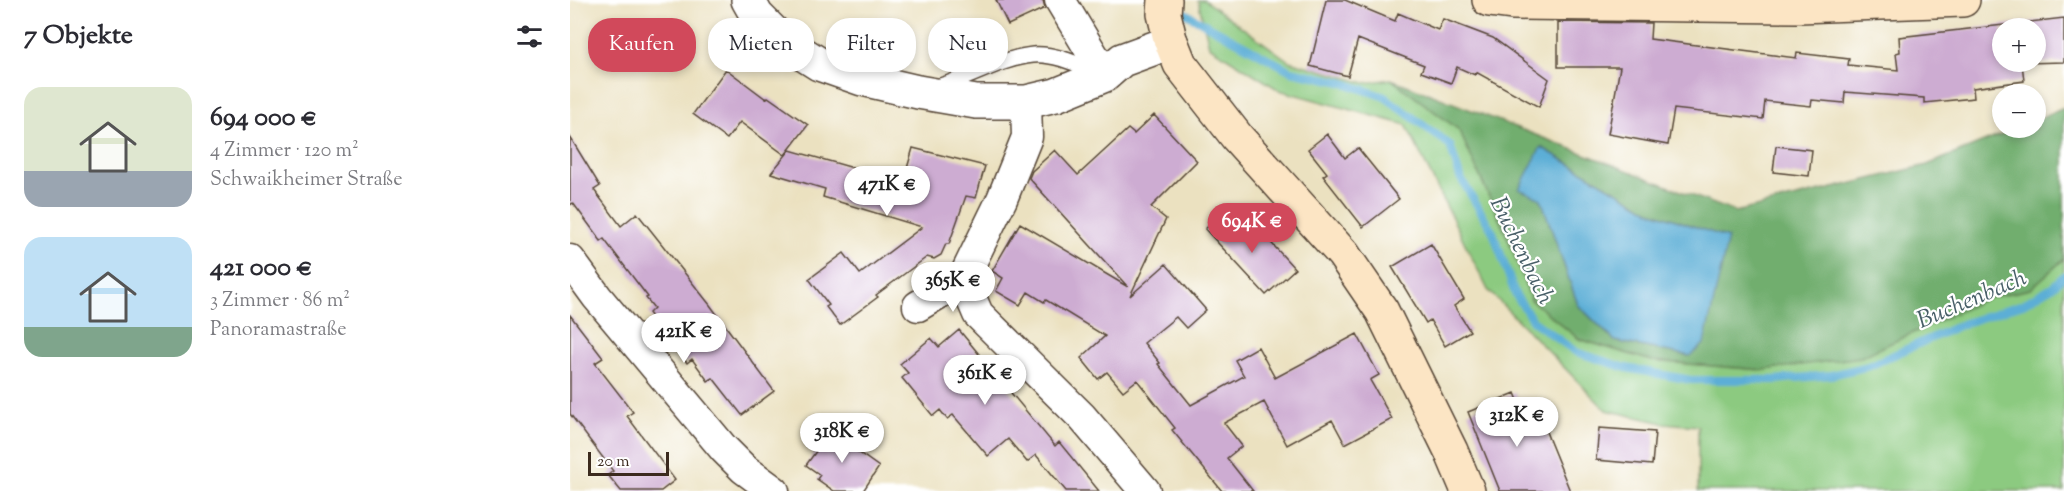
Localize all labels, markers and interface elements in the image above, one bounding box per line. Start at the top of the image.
text: 7 Objekte [24,18,133,55]
chip: Kaufen [588,18,696,72]
chip: Mieten [708,18,814,72]
chip: Filter [826,18,916,72]
chip: Neu [928,18,1008,72]
map controls [1992,18,2046,138]
button: + [1992,18,2046,72]
icon: filters [513,20,546,53]
button: − [1992,84,2046,138]
text: 694 000 € [210,100,317,137]
icon: home [72,111,144,183]
text: 4 Zimmer · 120 m² [210,137,359,166]
text: Schwaikheimer Straße [210,166,402,195]
pin: 471K € [838,166,936,217]
text: 471K € [858,171,916,200]
water label: Buchenbach [1480,191,1562,311]
pin: 694K € [1203,203,1301,254]
text: 694K € [1222,208,1282,237]
text: 421 000 € [210,250,312,287]
icon: home [72,261,144,333]
pin: 365K € [904,262,1002,313]
water label: Buchenbach [1912,262,2032,338]
text: 365K € [925,267,981,296]
text: 3 Zimmer · 86 m² [210,287,350,316]
pin: 421K € [635,313,733,364]
text: Panoramastraße [210,316,347,345]
text: 421K € [655,318,713,347]
pin: 361K € [936,355,1034,406]
text: 361K € [957,360,1013,389]
pin: 312K € [1468,397,1566,448]
text: 312K € [1489,402,1545,431]
pin: 318K € [793,413,891,464]
text: 318K € [814,418,870,447]
scale bar [588,449,669,476]
text: 20 m [597,451,630,474]

